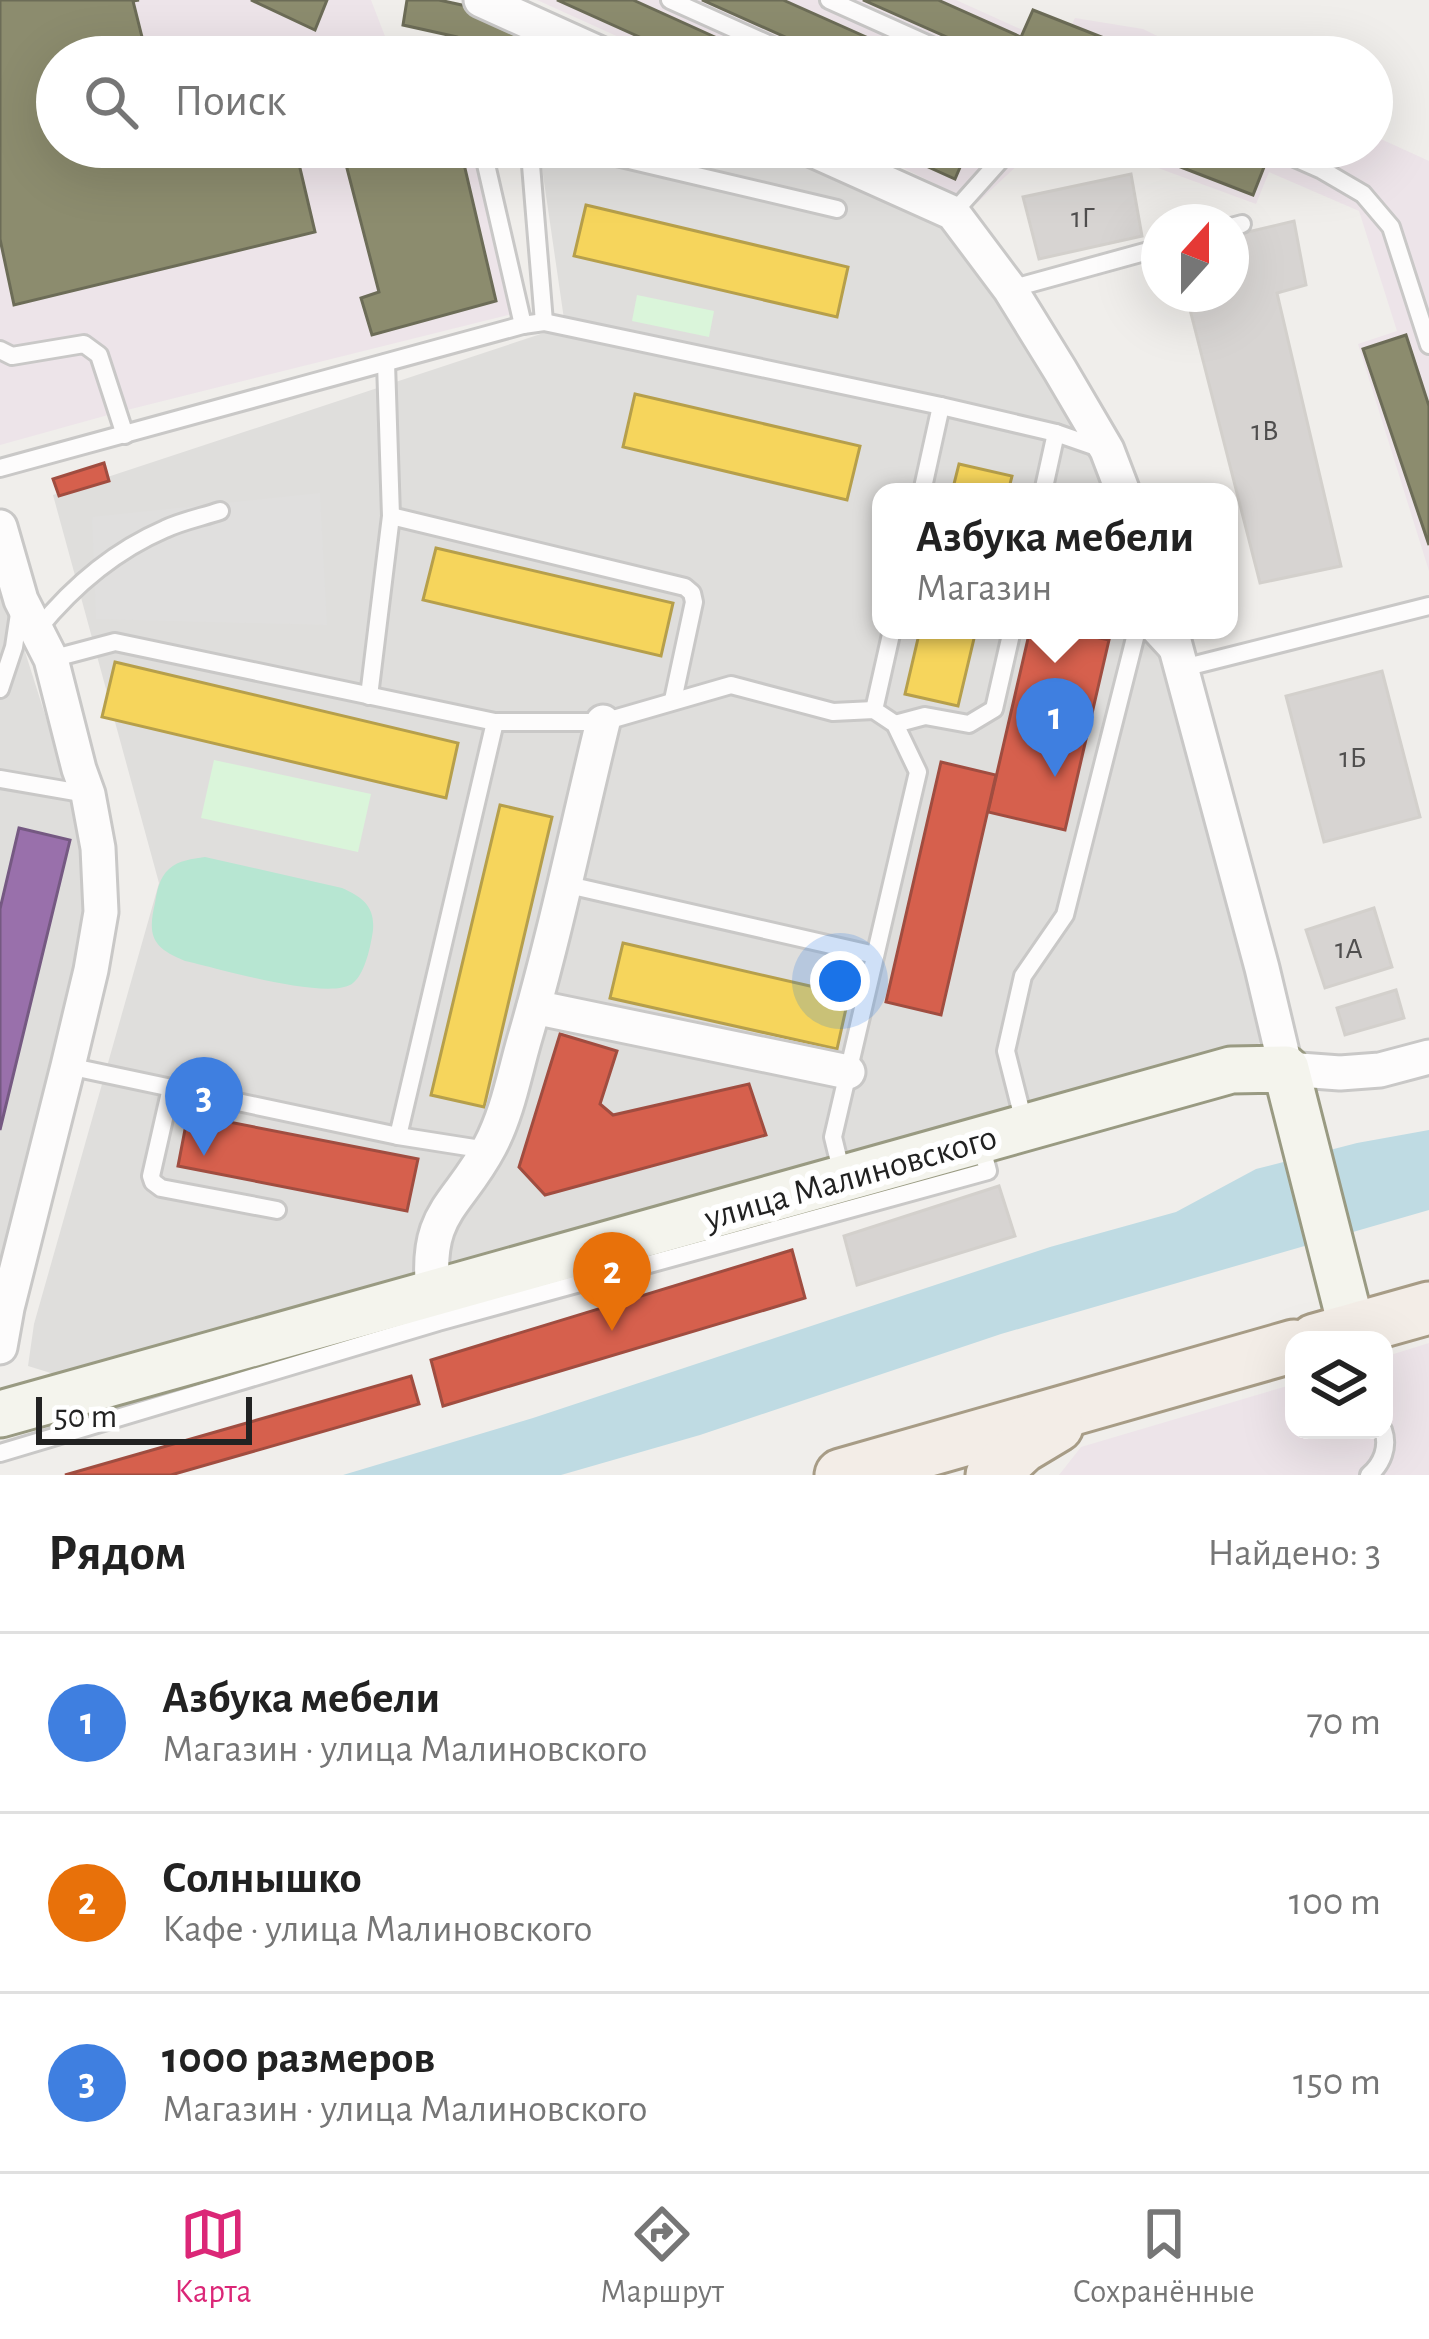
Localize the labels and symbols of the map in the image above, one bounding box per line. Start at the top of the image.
house number: 1Г [1071,203,1095,233]
north arrow [1141,204,1249,312]
house number: 1В [1251,416,1279,446]
pin: 1 [1016,678,1094,777]
house number: 1Б [1339,743,1367,773]
house number: 1А [1335,934,1363,964]
your location [810,951,870,1011]
pin: 3 [165,1057,243,1156]
street label: улица Малиновского [700,1119,1001,1237]
pin: 2 [573,1232,651,1331]
scale bar [36,1391,252,1444]

